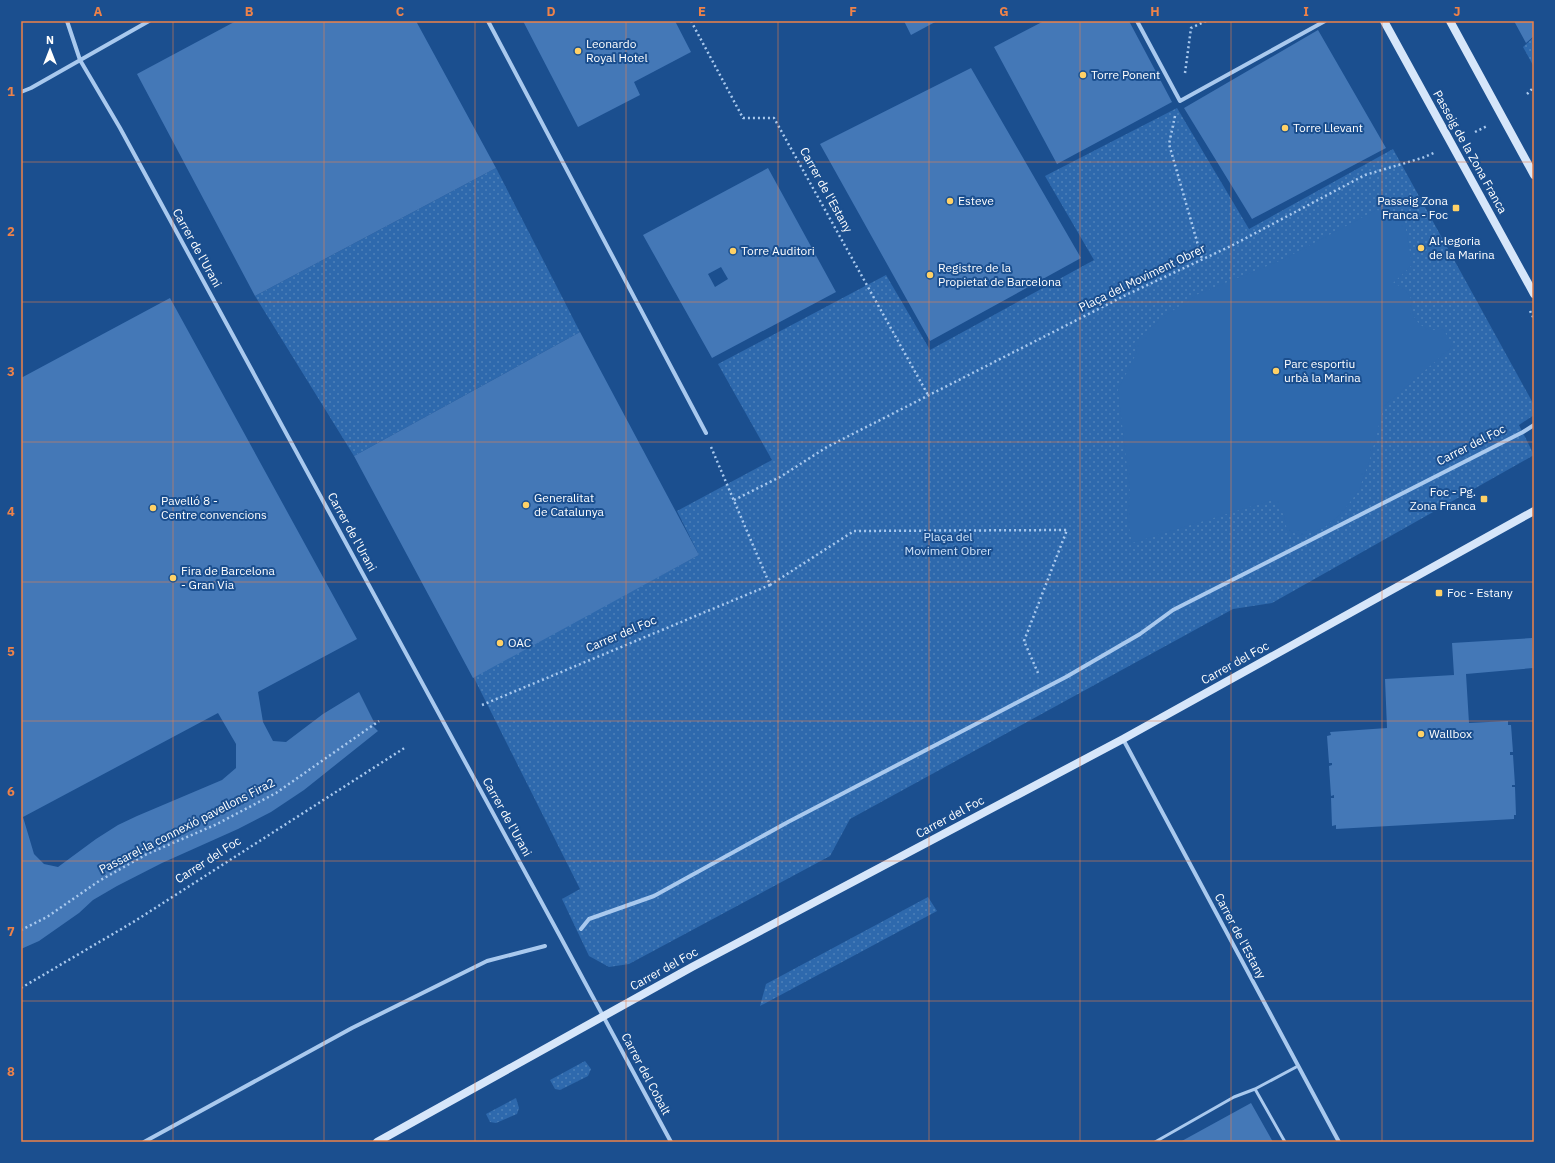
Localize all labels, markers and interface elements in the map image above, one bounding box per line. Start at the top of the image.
text: A [94,3,103,20]
text: B [245,3,254,20]
text: C [396,3,405,20]
text: D [546,3,556,20]
text: E [698,3,706,20]
text: F [849,3,857,20]
text: G [999,3,1009,20]
text: H [1150,3,1160,20]
text: I [1303,3,1309,20]
text: J [1453,3,1461,20]
north arrow [30,30,70,70]
text: N [46,33,54,47]
place label: Leonardo Royal Hotel [586,36,648,65]
marker: Leonardo Royal Hotel [573,46,583,56]
place label: Torre Ponent [1091,67,1160,82]
marker: Torre Ponent [1078,70,1088,80]
text: 1 [7,83,15,100]
street label: Passeig de la Zona Franca [1430,87,1511,217]
place label: Torre Llevant [1293,120,1363,135]
marker: Torre Llevant [1280,123,1290,133]
street label: Carrer de l'Estany [797,145,856,235]
place label: Esteve [958,193,994,208]
place label: Passeig Zona Franca - Foc [1377,193,1449,222]
marker: Esteve [945,196,955,206]
marker: Passeig Zona Franca - Foc [1451,203,1461,213]
street label: Carrer de l'Urani [170,206,225,290]
text: 2 [7,223,15,240]
place label: Al·legoria de la Marina [1429,233,1495,262]
street label: Plaça del Moviment Obrer [1076,240,1208,315]
place label: Torre Auditori [741,243,815,258]
marker: Al·legoria de la Marina [1416,243,1426,253]
marker: Torre Auditori [728,246,738,256]
place label: Registre de la Propietat de Barcelona [938,260,1062,289]
marker: Registre de la Propietat de Barcelona [925,270,935,280]
place label: Parc esportiu urbà la Marina [1284,356,1361,385]
text: 3 [7,363,15,380]
marker: Parc esportiu urbà la Marina [1271,366,1281,376]
street label: Carrer del Foc [1434,421,1508,468]
place label: Foc - Pg. Zona Franca [1410,484,1477,513]
street label: Carrer de l'Urani [325,490,380,574]
place label: Generalitat de Catalunya [534,490,604,519]
place label: Pavelló 8 - Centre convencions [161,493,267,522]
marker: Foc - Pg. Zona Franca [1479,494,1489,504]
marker: Generalitat de Catalunya [521,500,531,510]
text: 4 [7,503,15,520]
marker: Pavelló 8 - Centre convencions [148,503,158,513]
park label: Plaça del Moviment Obrer [905,529,992,558]
place label: Fira de Barcelona - Gran Via [181,563,276,592]
marker: Fira de Barcelona - Gran Via [168,573,178,583]
place label: Foc - Estany [1447,585,1513,600]
marker: Foc - Estany [1434,588,1444,598]
street label: Carrer del Foc [583,612,658,655]
place label: OAC [508,635,532,650]
marker: OAC [495,638,505,648]
street label: Carrer del Foc [1198,638,1271,687]
text: 5 [7,643,15,660]
place label: Wallbox [1429,726,1472,741]
marker: Wallbox [1416,729,1426,739]
street label: Passarel·la connexió pavellons Fira2 [96,774,277,877]
street label: Carrer de l'Urani [480,775,535,859]
text: 6 [7,783,15,800]
street label: Carrer del Foc [913,792,987,841]
street label: Carrer del Foc [172,833,243,886]
street label: Carrer de l'Estany [1212,890,1269,981]
text: 7 [7,923,15,940]
street label: Carrer del Foc [627,944,700,993]
street label: Carrer del Cobalt [618,1030,674,1117]
text: 8 [7,1063,15,1080]

